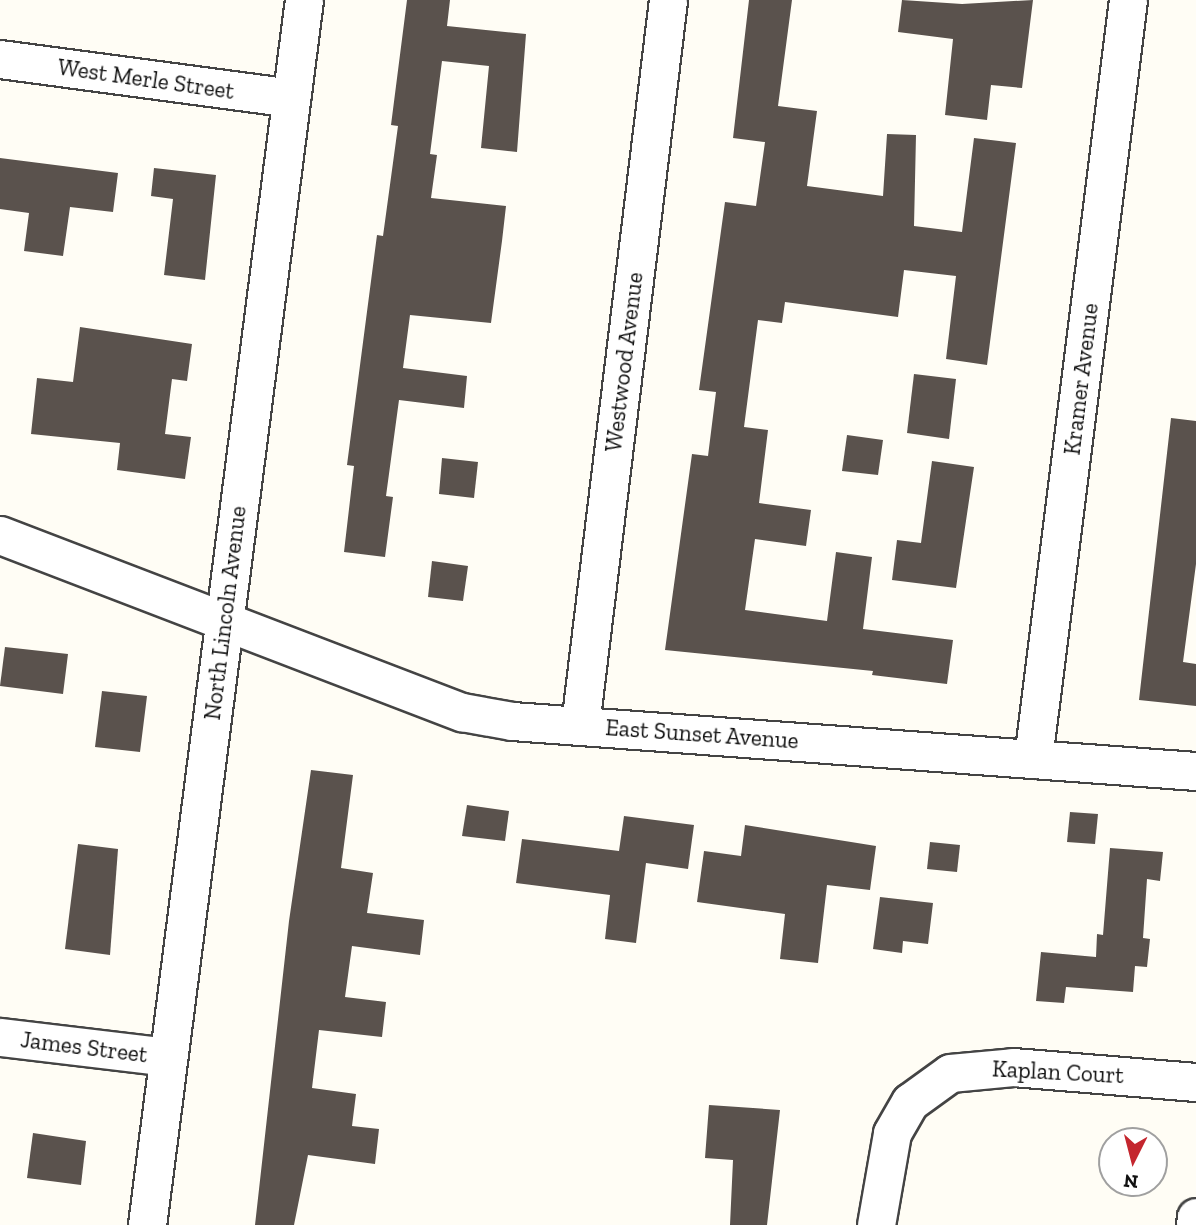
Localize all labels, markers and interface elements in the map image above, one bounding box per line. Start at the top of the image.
street label: West Merle Street [56,53,236,105]
street label: Westwood Avenue [599,270,649,454]
street label: Kramer Avenue [1058,301,1104,457]
street label: North Lincoln Avenue [198,504,252,722]
street label: East Sunset Avenue [604,713,800,755]
street label: James Street [19,1026,149,1068]
street label: Kaplan Court [991,1055,1125,1089]
north arrow [1098,1127,1168,1197]
text: N [1123,1169,1139,1194]

